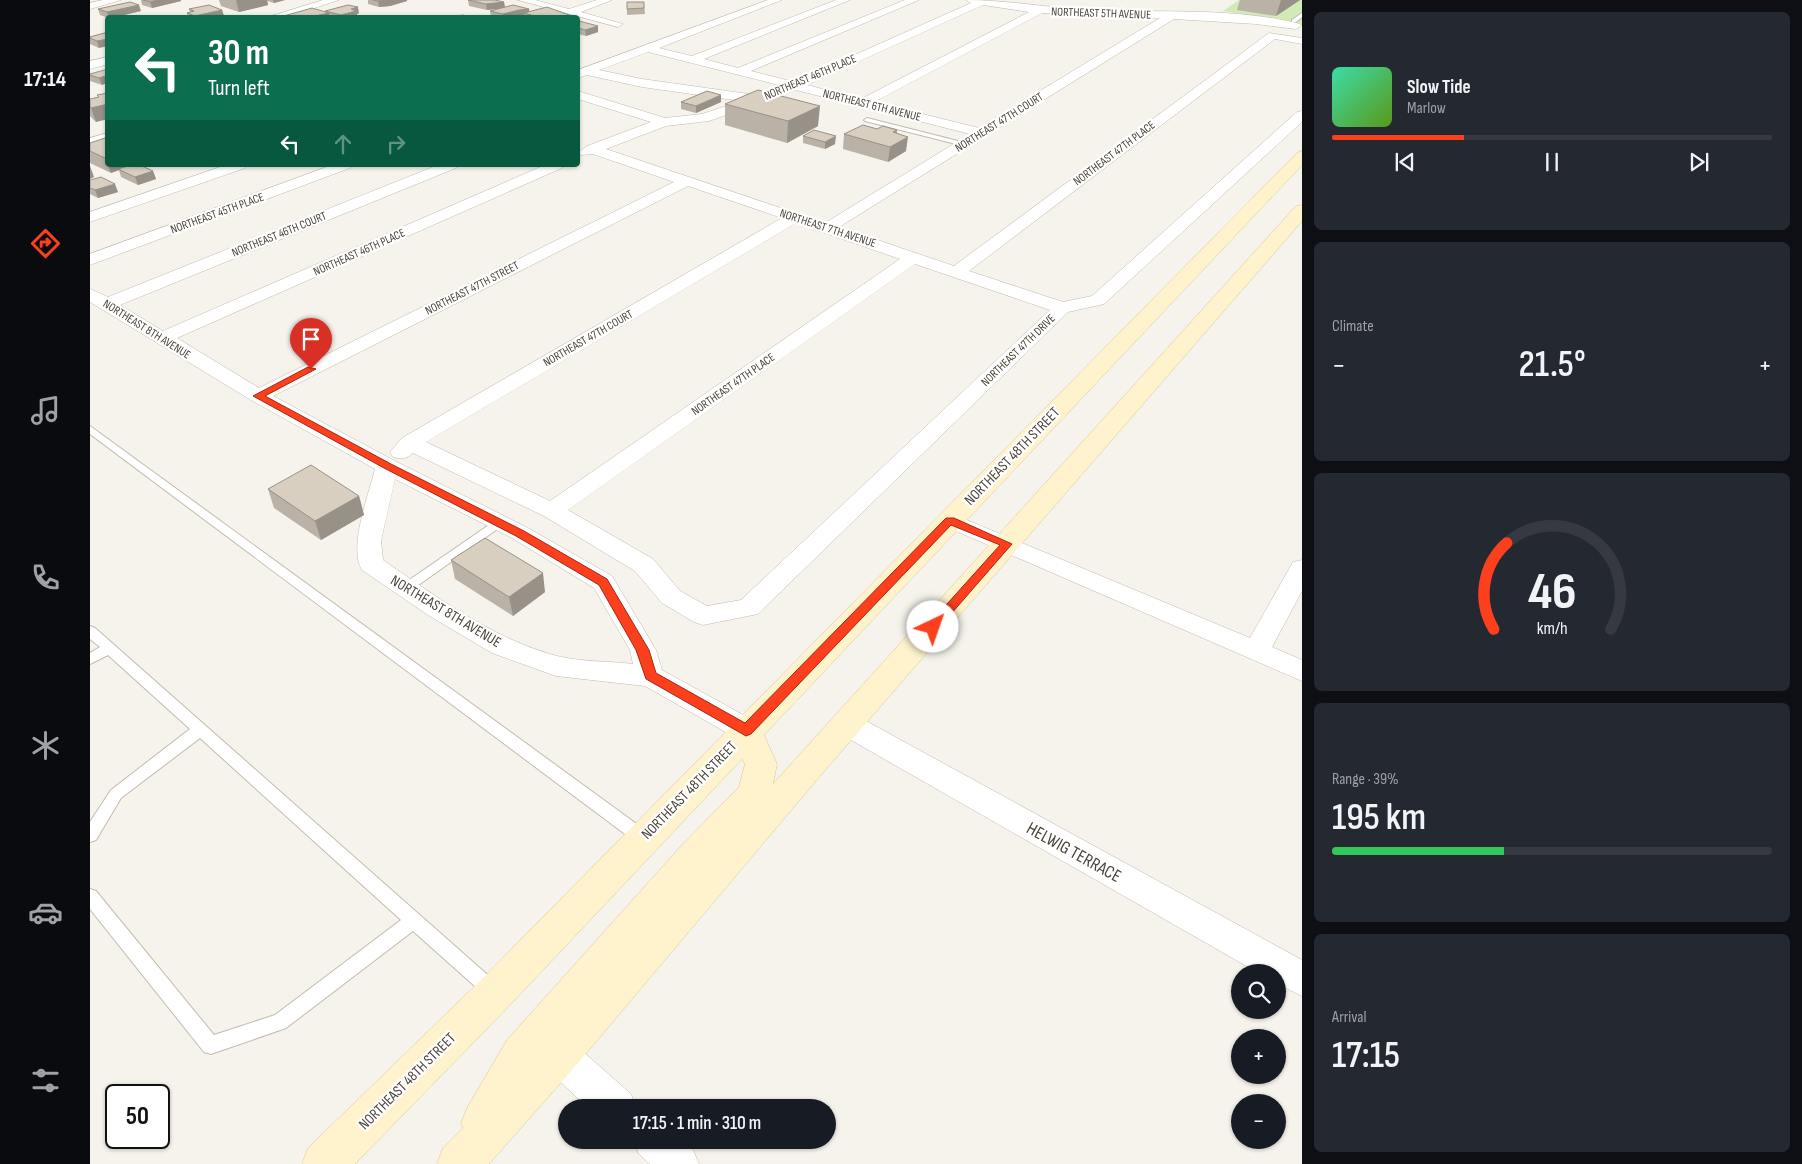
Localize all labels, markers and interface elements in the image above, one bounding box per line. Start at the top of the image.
street label: NORTHEAST 5TH AVENUE [1051,4,1151,23]
text: 30 m [208,32,269,75]
icon: left [125,35,190,100]
street label: NORTHEAST 46TH PLACE [762,51,859,104]
text: 17:14 [24,66,66,93]
text: Turn left [208,75,270,102]
text: Slow Tide [1407,76,1471,99]
street label: NORTHEAST 6TH AVENUE [821,86,922,125]
street label: NORTHEAST 47TH COURT [952,89,1046,156]
text: Marlow [1407,99,1446,118]
street label: NORTHEAST 47TH PLACE [1070,118,1158,189]
icon: left [276,130,304,158]
icon: ahead [329,130,357,158]
icon: right [382,130,410,158]
icon: previous [1391,148,1419,176]
icon: pause [1538,148,1566,176]
icon: next [1685,148,1713,176]
street label: NORTHEAST 45TH PLACE [168,190,266,237]
street label: NORTHEAST 7TH AVENUE [778,206,878,251]
street label: NORTHEAST 46TH COURT [230,209,329,260]
icon: directions [28,226,63,261]
street label: NORTHEAST 46TH PLACE [311,226,407,279]
street label: NORTHEAST 47TH STREET [423,258,522,319]
street label: NORTHEAST 8TH AVENUE [100,296,193,362]
street label: NORTHEAST 47TH COURT [541,307,636,370]
street label: NORTHEAST 47TH DRIVE [978,311,1059,390]
text: Climate [1332,317,1374,336]
pin [290,318,332,369]
icon: arrive [297,325,325,353]
text: 21.5° [1518,342,1586,387]
text: − [1332,349,1346,382]
text: + [1758,349,1772,382]
street label: NORTHEAST 47TH PLACE [689,350,778,419]
icon: music [28,393,63,428]
street label: NORTHEAST 48TH STREET [961,403,1064,510]
icon: phone [28,560,63,595]
text: 46 [1528,561,1576,624]
street label: NORTHEAST 8TH AVENUE [387,571,504,652]
position arrow [906,600,958,652]
text: km/h [1537,618,1567,639]
icon: climate [28,728,63,763]
street label: NORTHEAST 48TH STREET [638,737,741,844]
text: Range · 39% [1332,770,1399,789]
text: 195 km [1332,795,1426,840]
street label: HELWIG TERRACE [1023,818,1125,887]
icon: car [28,895,63,930]
map controls [1231,964,1286,1149]
button: search [1231,964,1286,1019]
text: Arrival [1332,1008,1366,1027]
street label: NORTHEAST 48TH STREET [355,1029,460,1134]
button: + [1231,1029,1286,1084]
text: 17:15 [1332,1033,1400,1078]
icon: filters [28,1063,63,1098]
speed limit sign: 50 [105,1084,170,1149]
button: − [1231,1094,1286,1149]
text: 17:15 · 1 min · 310 m [633,1112,761,1135]

